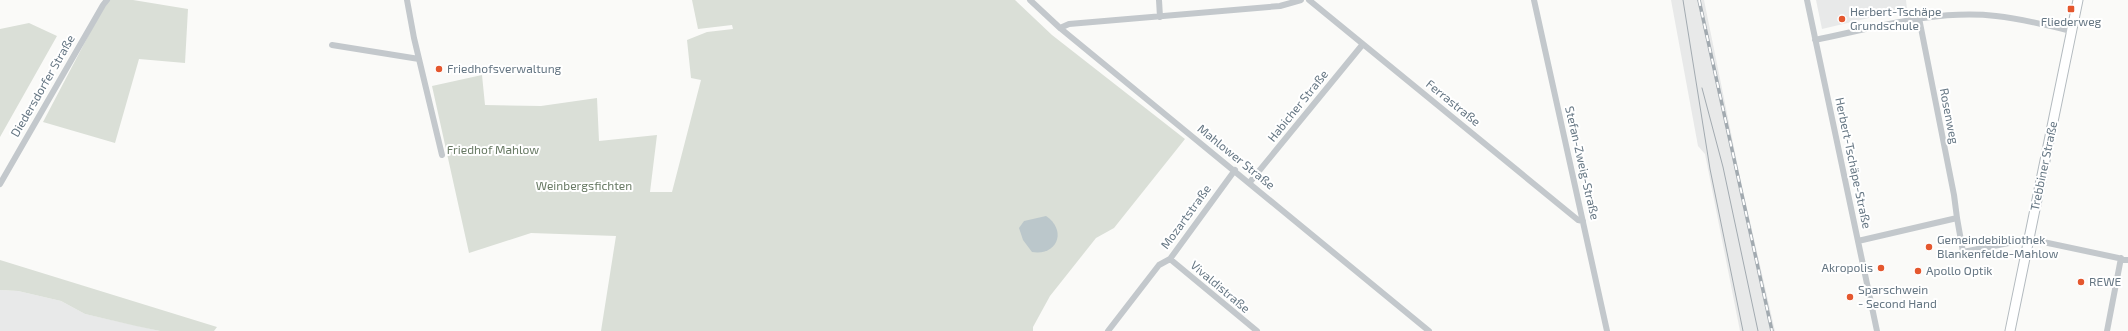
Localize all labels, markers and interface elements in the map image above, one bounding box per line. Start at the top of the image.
place label: Herbert-Tschäpe Grundschule [1850,4,1941,32]
marker: Fliederweg [2066,4,2076,14]
marker: Herbert-Tschäpe Grundschule [1837,14,1847,24]
place label: Fliederweg [2041,14,2102,28]
street label: Diedersdorfer Straße [7,32,77,139]
place label: Friedhofsverwaltung [447,61,562,75]
marker: Friedhofsverwaltung [434,64,444,74]
street label: Habicher Straße [1264,67,1330,144]
street label: Ferrastraße [1424,76,1484,128]
street label: Rosenweg [1938,87,1962,145]
street label: Herbert-Tschäpe-Straße [1833,96,1875,230]
street label: Stefan-Zweig-Straße [1563,105,1603,221]
street label: Trebbiner Straße [2027,120,2059,212]
street label: Mahlower Straße [1195,121,1278,192]
park label: Friedhof Mahlow [447,142,539,156]
park label: Weinbergsfichten [536,178,632,192]
street label: Mozartstraße [1157,182,1213,251]
place label: Gemeindebibliothek Blankenfelde-Mahlow [1937,232,2059,260]
marker: Gemeindebibliothek Blankenfelde-Mahlow [1924,242,1934,252]
street label: Vivaldistraße [1188,257,1253,315]
place label: Akropolis [1822,260,1873,274]
marker: Akropolis [1876,263,1886,273]
place label: Apollo Optik [1926,263,1992,277]
marker: Apollo Optik [1913,266,1923,276]
place label: REWE [2089,274,2122,288]
marker: REWE [2076,277,2086,287]
place label: Sparschwein - Second Hand [1858,282,1937,310]
marker: Sparschwein - Second Hand [1845,292,1855,302]

